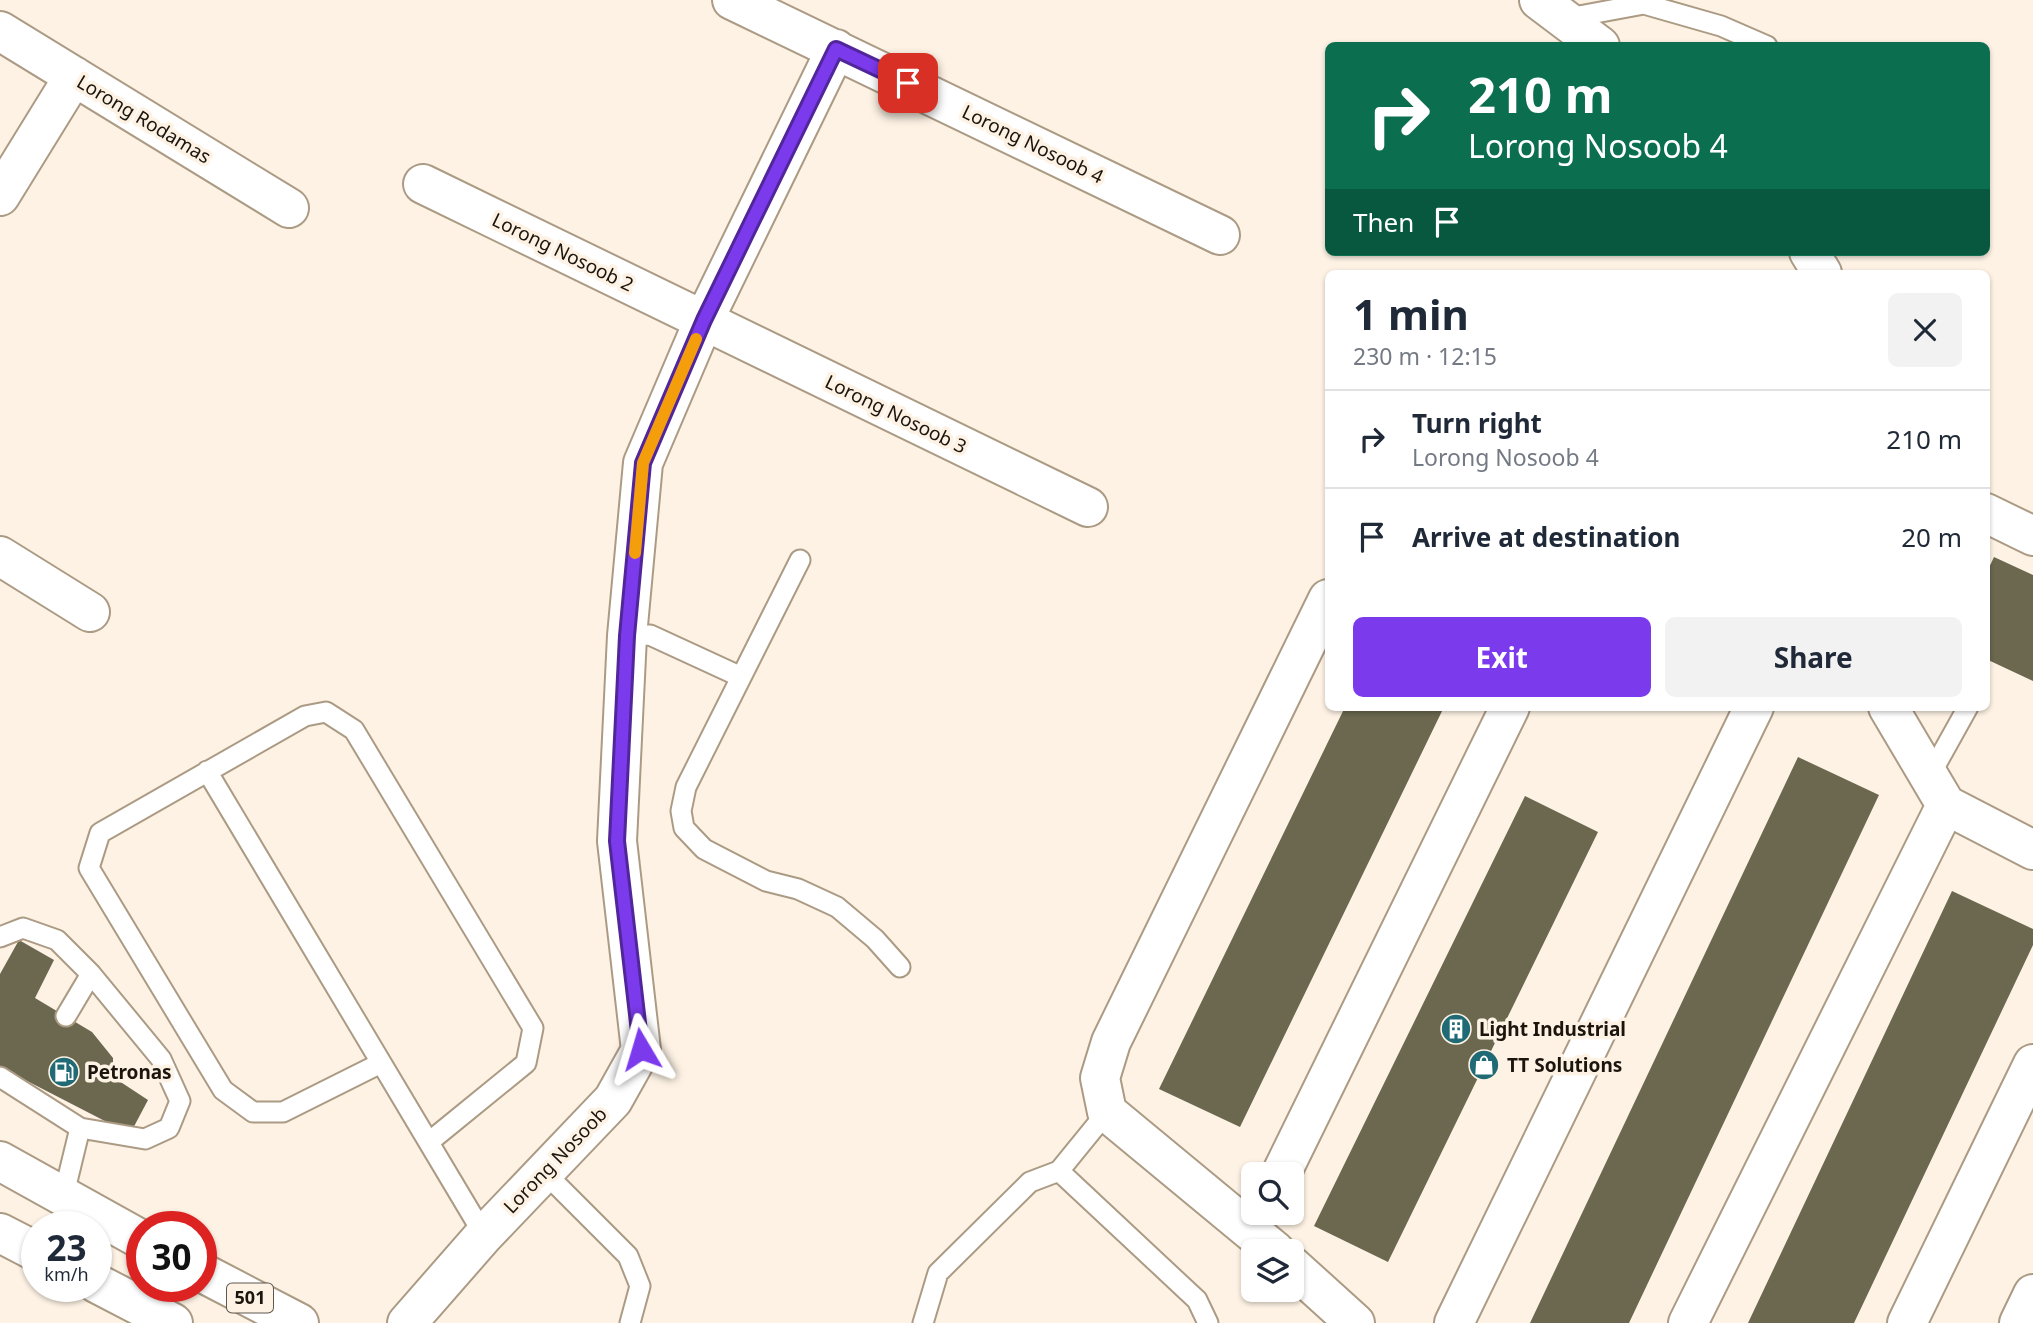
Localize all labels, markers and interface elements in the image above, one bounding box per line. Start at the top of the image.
pin [878,53,938,113]
text: 210 m [1468,61,1613,127]
icon: arrive [889,64,927,102]
street label: Lorong Rodamas [72,69,216,169]
icon: right [1353,70,1444,161]
street label: Lorong Nosoob 4 [958,98,1108,190]
text: Lorong Nosoob 4 [1468,124,1728,167]
icon: arrive [1428,203,1466,241]
text: Then [1353,204,1414,240]
street label: Lorong Nosoob 2 [488,206,638,298]
text: 1 min [1353,285,1469,342]
button: close [1888,293,1962,367]
text: 230 m · 12:15 [1353,340,1497,372]
street label: Lorong Nosoob 3 [821,368,971,460]
text: Turn right [1412,405,1542,441]
icon: right [1353,420,1391,458]
text: 210 m [1886,421,1962,457]
text: Lorong Nosoob 4 [1412,441,1599,473]
icon: arrive [1353,518,1391,556]
text: Arrive at destination [1412,519,1681,555]
text: 20 m [1901,519,1962,555]
button: Exit [1353,617,1651,697]
button: Share [1665,617,1962,697]
position arrow [604,1012,678,1086]
building icon: Light Industrial [1439,1012,1473,1046]
place label: Light Industrial [1479,1016,1626,1042]
shop icon: TT Solutions [1467,1048,1501,1082]
place label: TT Solutions [1507,1052,1622,1078]
fuel station icon: Petronas [47,1055,81,1089]
place label: Petronas [87,1059,172,1085]
street label: Lorong Nosoob [498,1101,612,1219]
map controls [1241,1162,1304,1302]
button: search [1241,1162,1304,1225]
speed limit sign: 30 [126,1211,217,1302]
text: 23 [46,1224,87,1271]
button: layers [1241,1239,1304,1302]
text: km/h [44,1262,89,1286]
road number: 501 [227,1283,273,1312]

